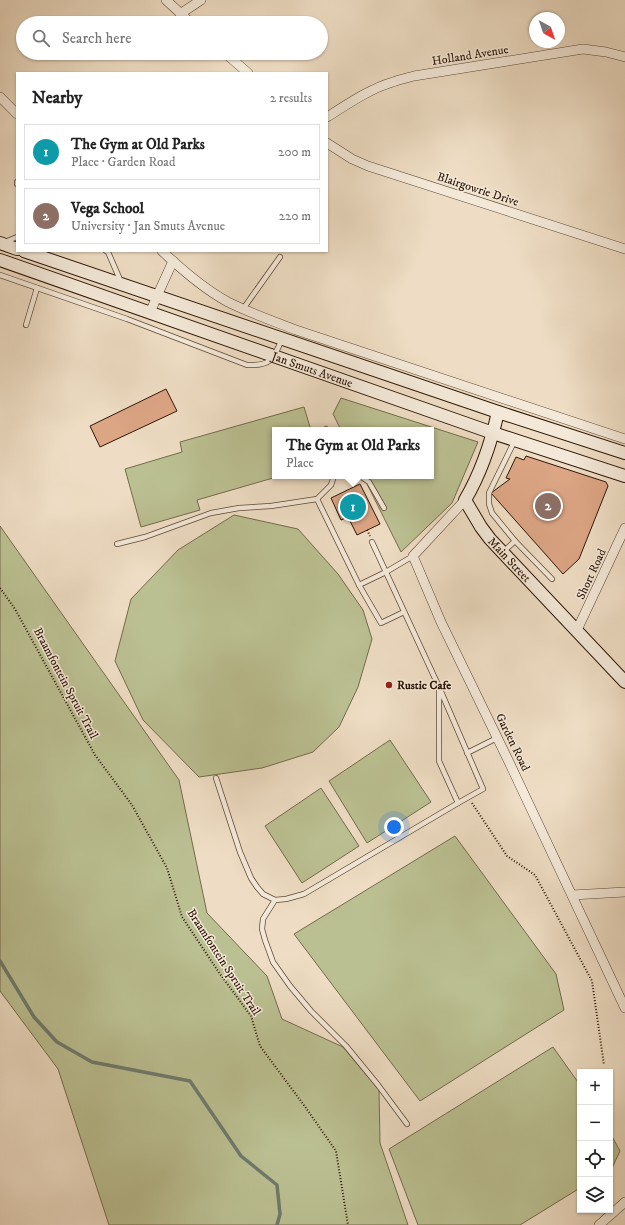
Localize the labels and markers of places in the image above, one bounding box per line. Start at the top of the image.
pin: 2 [535,491,561,521]
pin: 1 [340,492,366,522]
place label: Rustic Cafe [397,678,451,693]
marker: Rustic Cafe [384,680,394,690]

